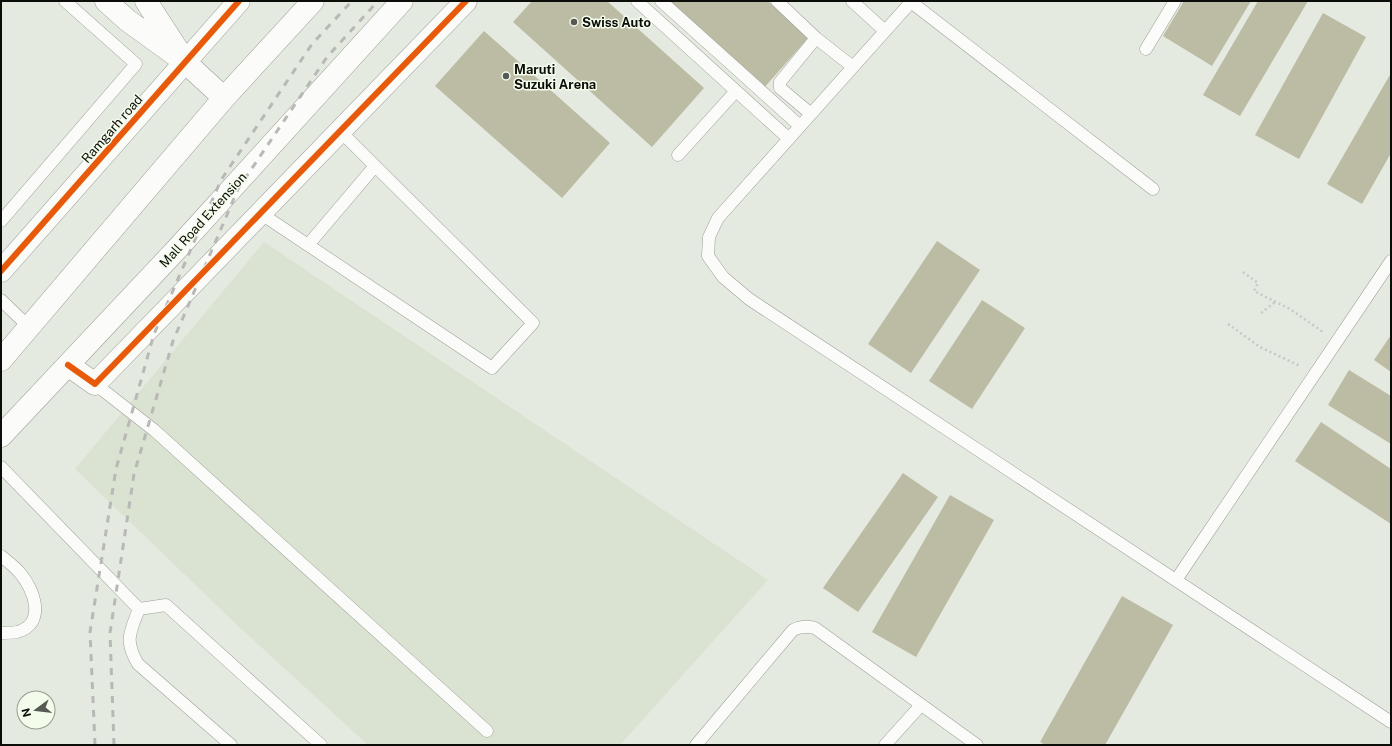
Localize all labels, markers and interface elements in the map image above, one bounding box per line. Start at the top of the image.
place label: Swiss Auto [582,15,651,30]
marker: Swiss Auto [569,17,579,27]
place label: Maruti Suzuki Arena [514,62,596,92]
marker: Maruti Suzuki Arena [501,71,511,81]
street label: Ramgarh road [78,92,146,166]
street label: Mall Road Extension [156,169,250,271]
north arrow [16,690,56,730]
text: N [19,707,33,718]

